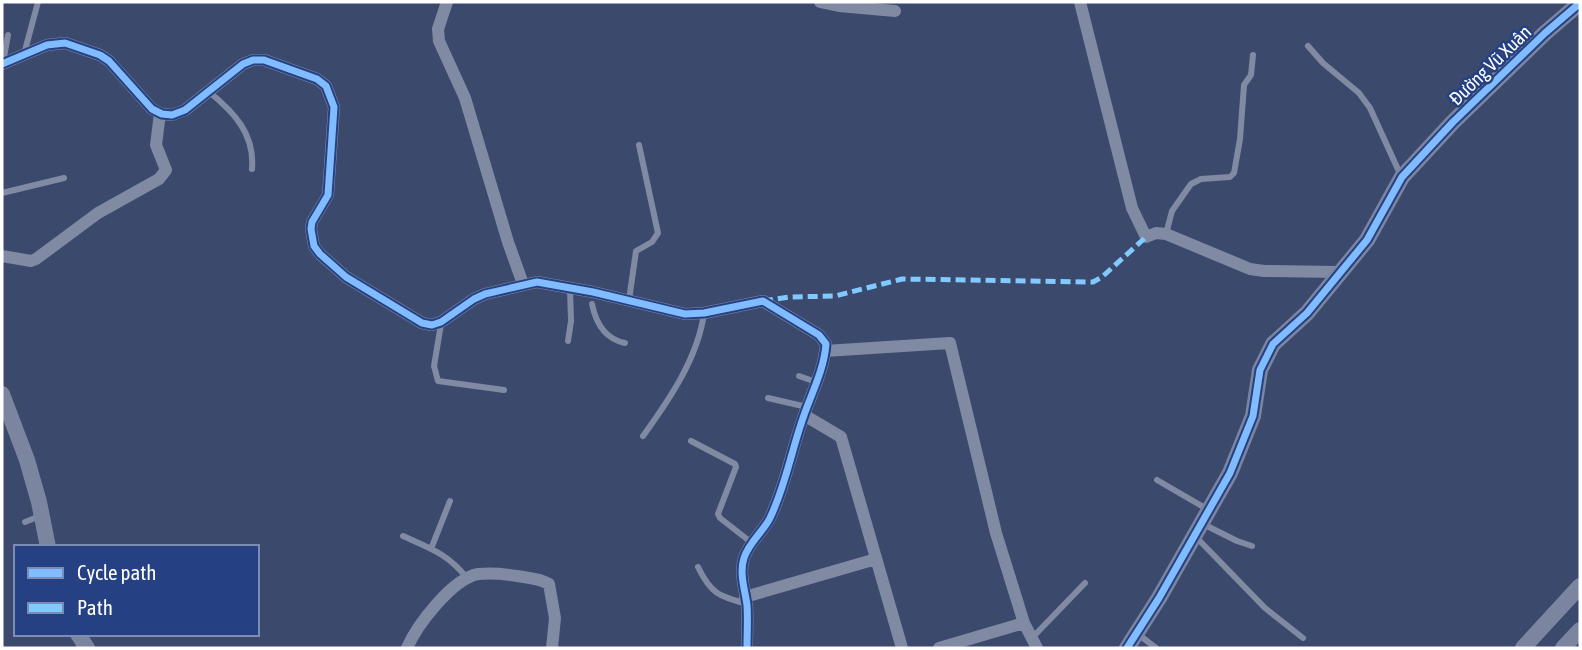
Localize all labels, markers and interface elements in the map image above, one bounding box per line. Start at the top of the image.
street label: Đường Vũ Xuân [1444,21,1536,109]
legend [14,545,259,636]
text: Cycle path [77,560,156,584]
text: Path [77,595,113,619]

